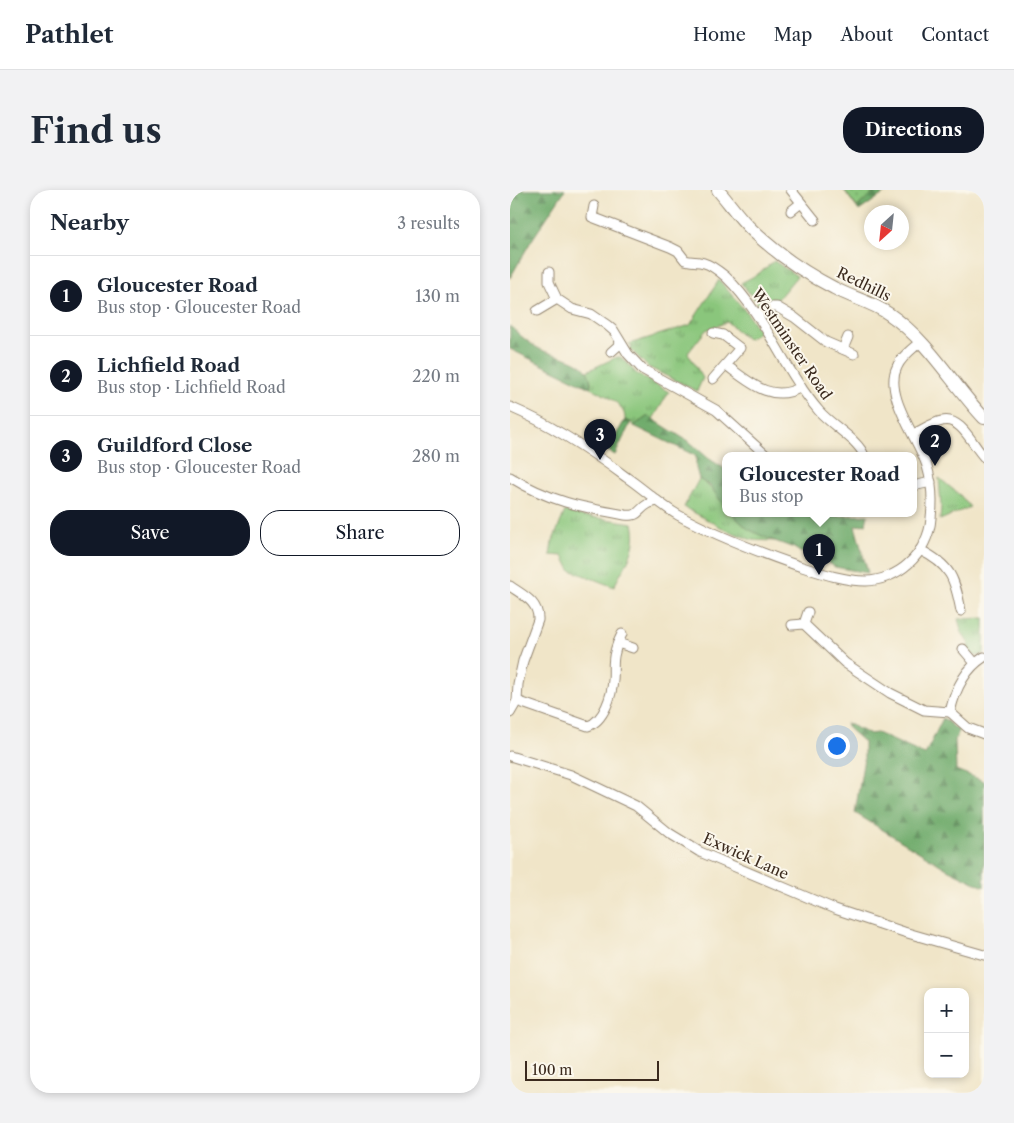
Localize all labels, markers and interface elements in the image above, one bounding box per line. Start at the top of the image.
text: Pathlet [25,20,113,49]
text: Home [693,24,746,46]
text: Map [774,24,812,46]
text: About [840,24,893,46]
text: Contact [921,24,989,46]
button: Directions [843,107,984,153]
text: Find us [30,109,162,152]
north arrow [864,205,909,250]
text: Nearby [50,210,129,235]
text: 3 results [397,213,460,233]
street label: Redhills [834,263,894,305]
text: Gloucester Road [97,274,258,297]
street label: Westminster Road [747,284,836,403]
text: 1 [62,286,70,306]
text: 130 m [415,286,460,306]
text: Bus stop · Gloucester Road [97,297,301,317]
text: Lichfield Road [97,354,240,377]
text: 2 [61,366,71,386]
text: 220 m [412,366,460,386]
text: Bus stop · Lichfield Road [97,377,286,397]
pin: 3 [584,419,616,460]
pin: 2 [919,425,951,466]
text: Guildford Close [97,434,252,457]
text: 3 [61,446,71,466]
text: 280 m [412,446,460,466]
popup [722,452,917,517]
text: Bus stop · Gloucester Road [97,457,301,477]
text: Gloucester Road [739,463,900,486]
text: Bus stop [739,486,803,506]
button: Save [50,510,250,556]
button: Share [260,510,460,556]
pin: 1 [803,534,835,575]
your location [824,733,850,759]
street label: Exwick Lane [700,829,792,883]
map controls [924,988,969,1078]
button: + [924,988,969,1033]
button: − [924,1033,969,1078]
scale bar [525,1058,659,1081]
text: 100 m [532,1061,572,1079]

